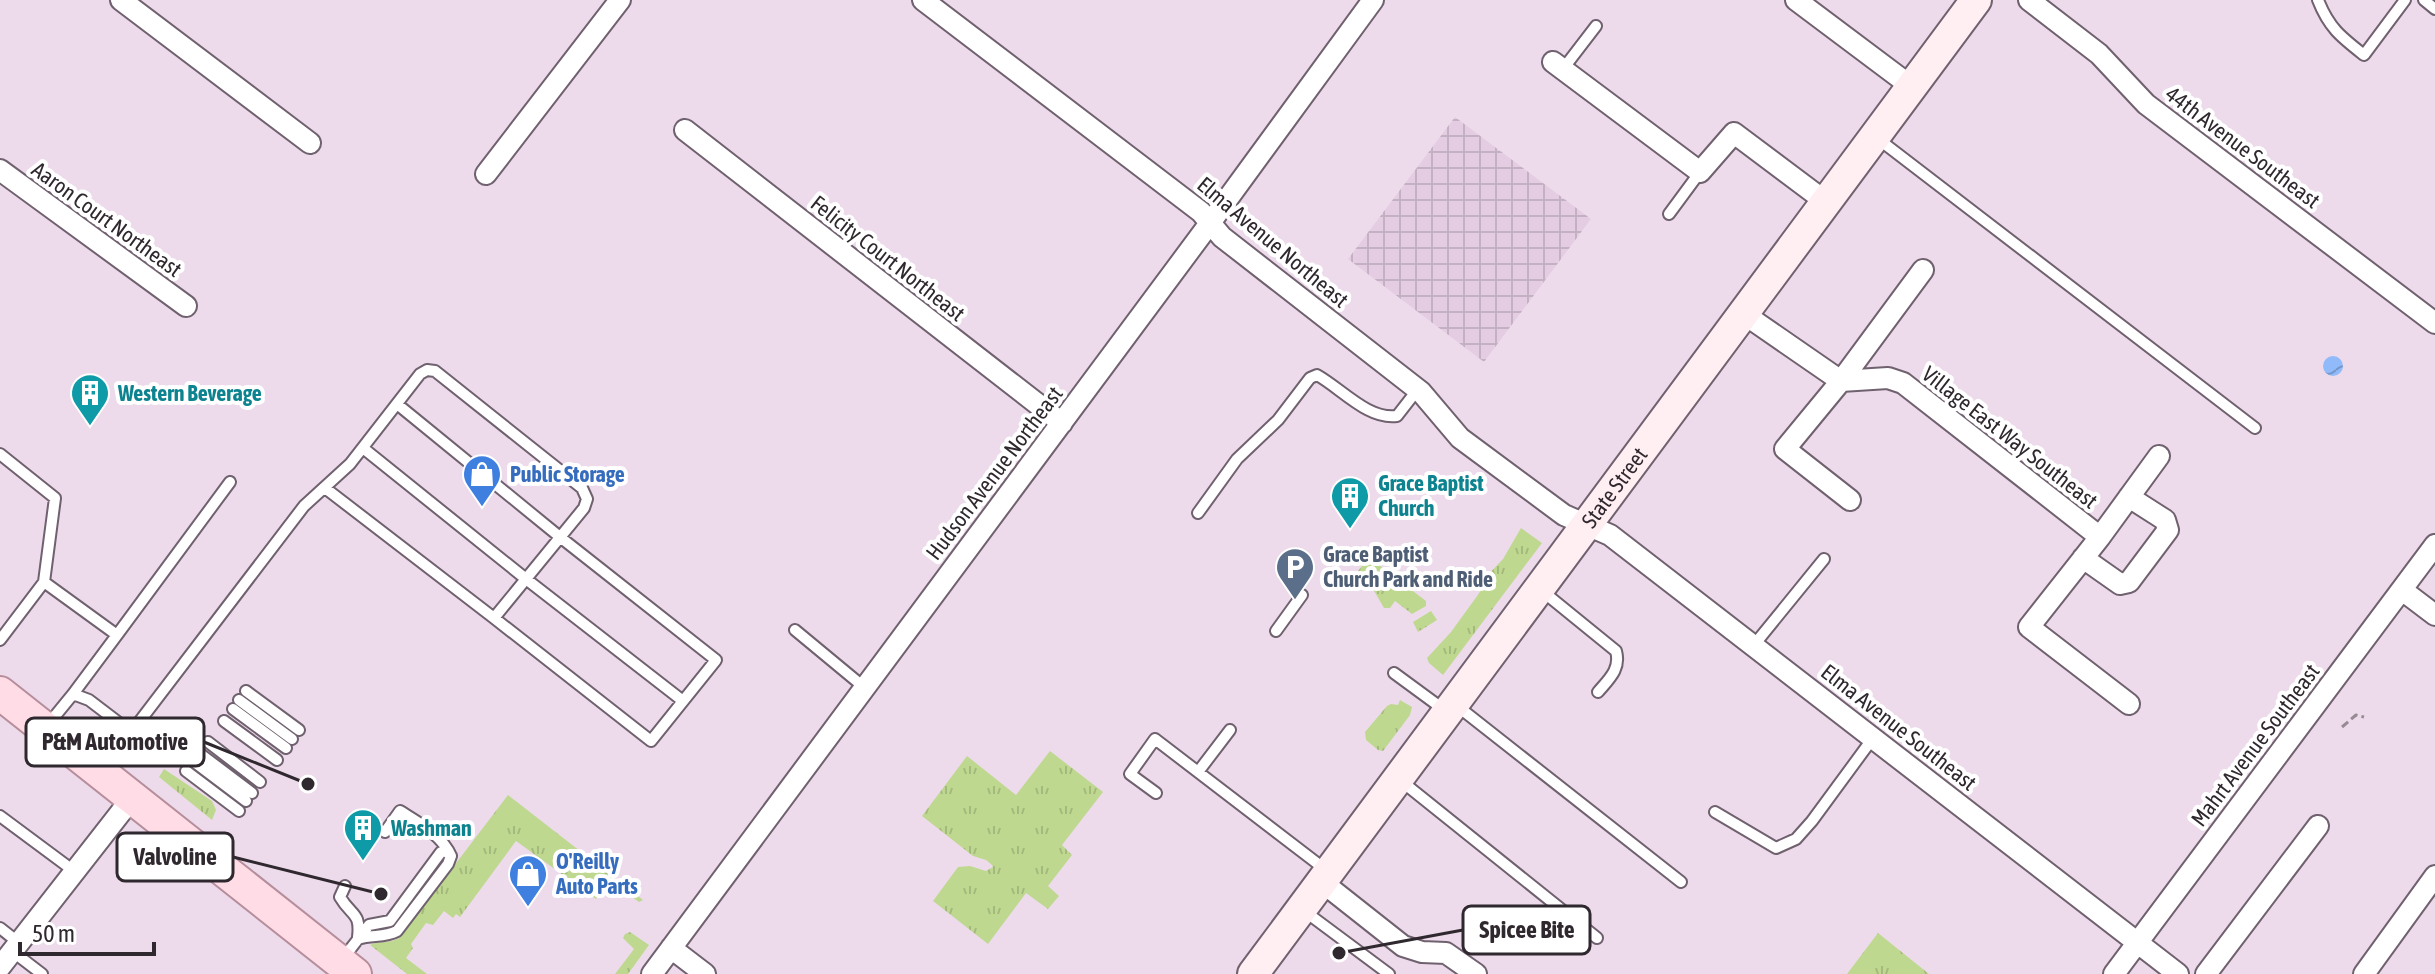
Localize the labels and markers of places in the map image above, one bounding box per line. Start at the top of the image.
building icon: Western Beverage [69,372,111,427]
place label: Western Beverage [117,380,262,406]
shop icon: Public Storage [461,453,503,508]
place label: Public Storage [510,461,625,487]
place label: Grace Baptist Church [1378,470,1484,521]
building icon: Grace Baptist Church [1329,475,1371,530]
place label: Grace Baptist Church Park and Ride [1323,541,1493,592]
parking icon: Grace Baptist Church Park and Ride [1274,546,1316,601]
callout: P&M Automotive [26,718,204,766]
building icon: Washman [342,807,384,862]
place label: Washman [390,815,472,841]
callout: Valvoline [117,833,233,881]
place label: O'Reilly Auto Parts [555,848,638,899]
shop icon: O'Reilly Auto Parts [507,853,549,908]
callout: Spicee Bite [1463,906,1590,954]

